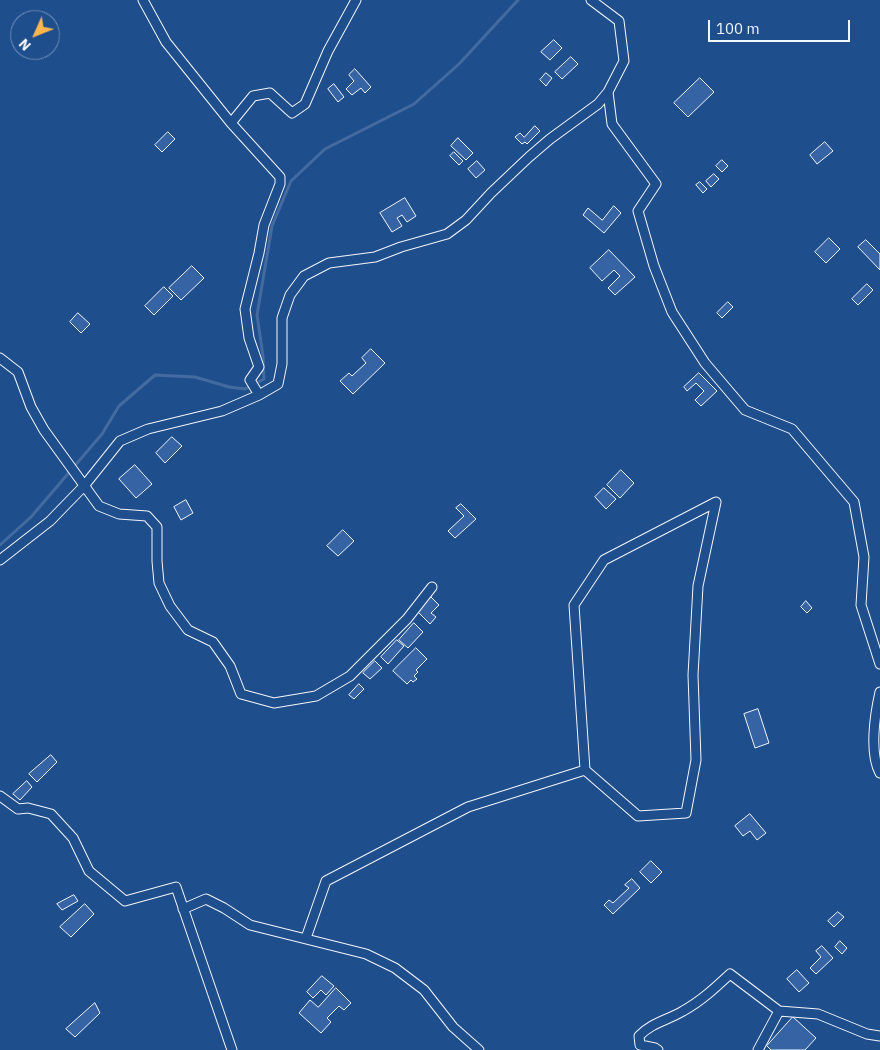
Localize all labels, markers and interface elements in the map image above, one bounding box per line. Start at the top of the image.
north arrow [10,10,60,60]
scale bar [710,10,852,42]
text: 100 m [716,19,760,38]
text: N [15,35,35,55]

